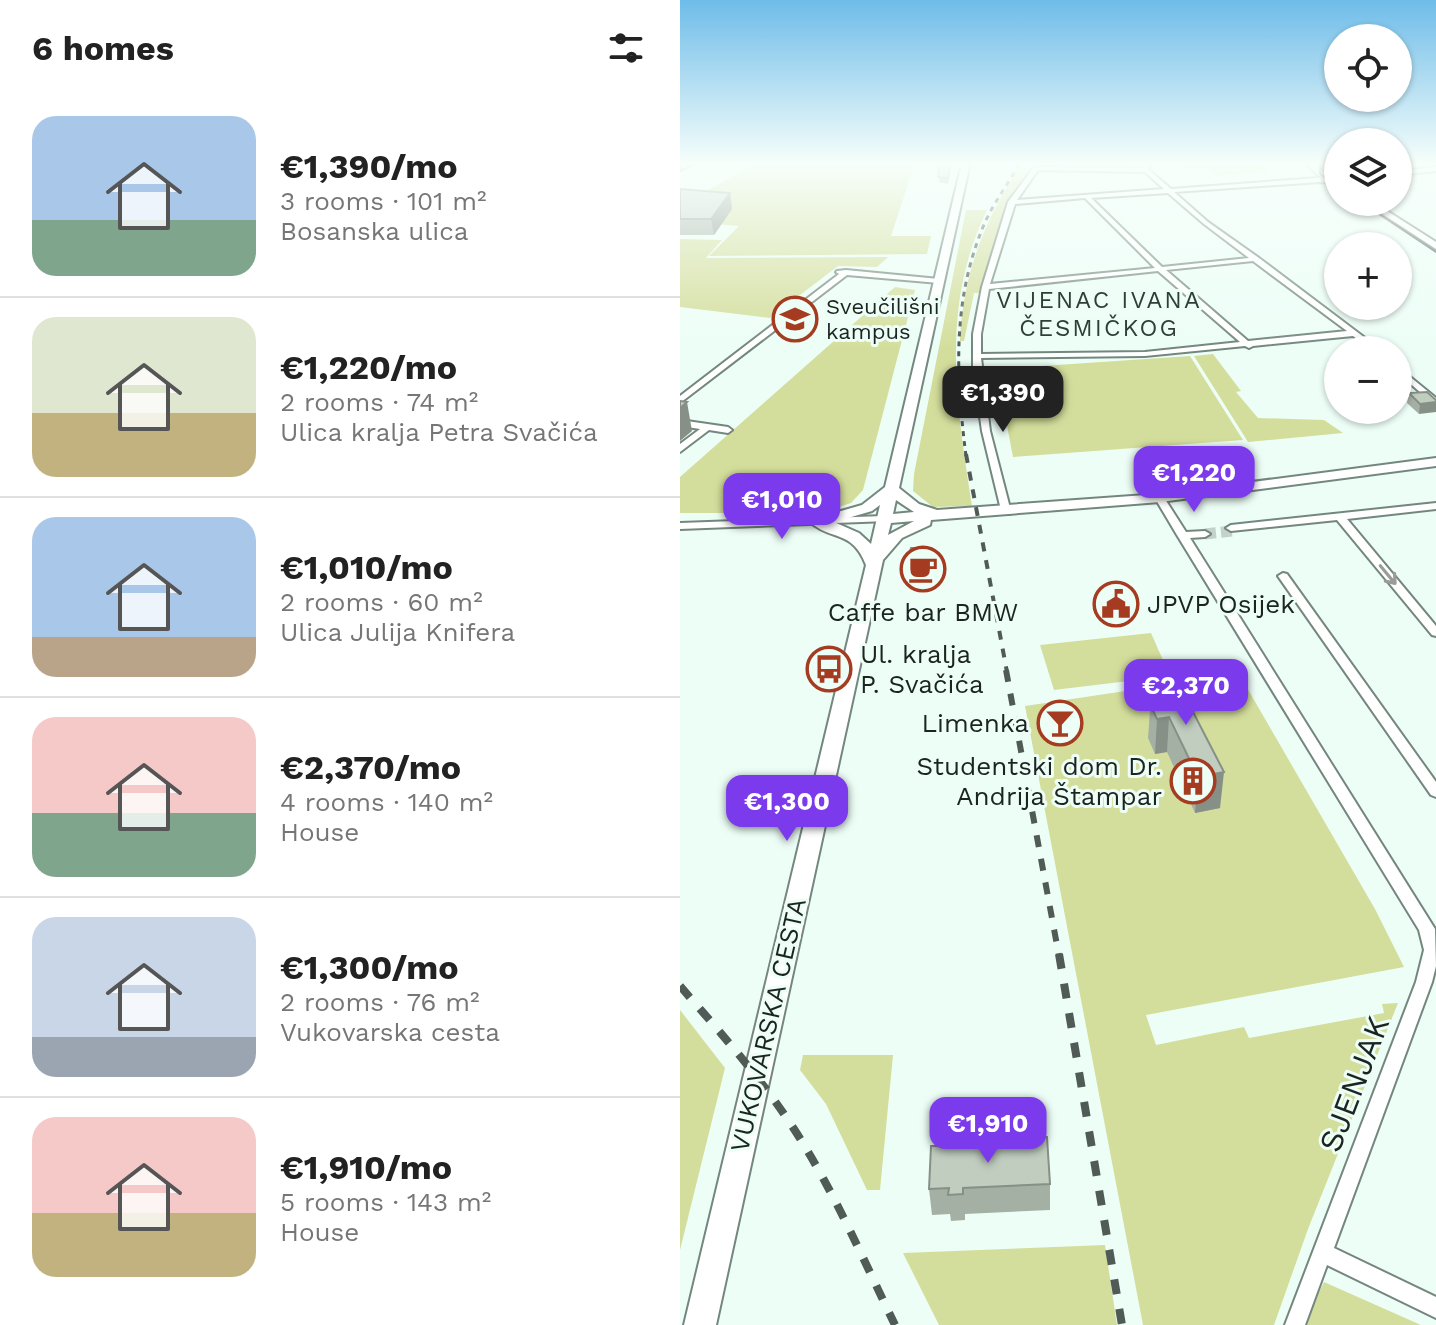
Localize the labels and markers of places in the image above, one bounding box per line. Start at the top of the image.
place label: Sveučilišni kampus [826,294,940,344]
school or university icon: Sveučilišni kampus [771,295,819,343]
pin: €1,390 [938,366,1068,434]
pin: €1,220 [1129,446,1259,514]
pin: €1,010 [717,473,847,541]
cafe icon: Caffe bar BMW [899,545,947,593]
public building icon: JPVP Osijek [1092,580,1140,628]
place label: JPVP Osijek [1147,589,1295,619]
place label: Caffe bar BMW [828,597,1018,627]
place label: Ul. kralja P. Svačića [860,639,984,699]
bus stop icon: Ul. kralja P. Svačića [805,645,853,693]
pin: €2,370 [1121,659,1251,727]
bar icon: Limenka [1036,699,1084,747]
place label: Limenka [921,708,1029,738]
place label: Studentski dom Dr. Andrija Štampar [916,751,1162,811]
building icon: Studentski dom Dr. Andrija Štampar [1169,757,1217,805]
pin: €1,300 [722,775,852,843]
pin: €1,910 [923,1097,1053,1165]

